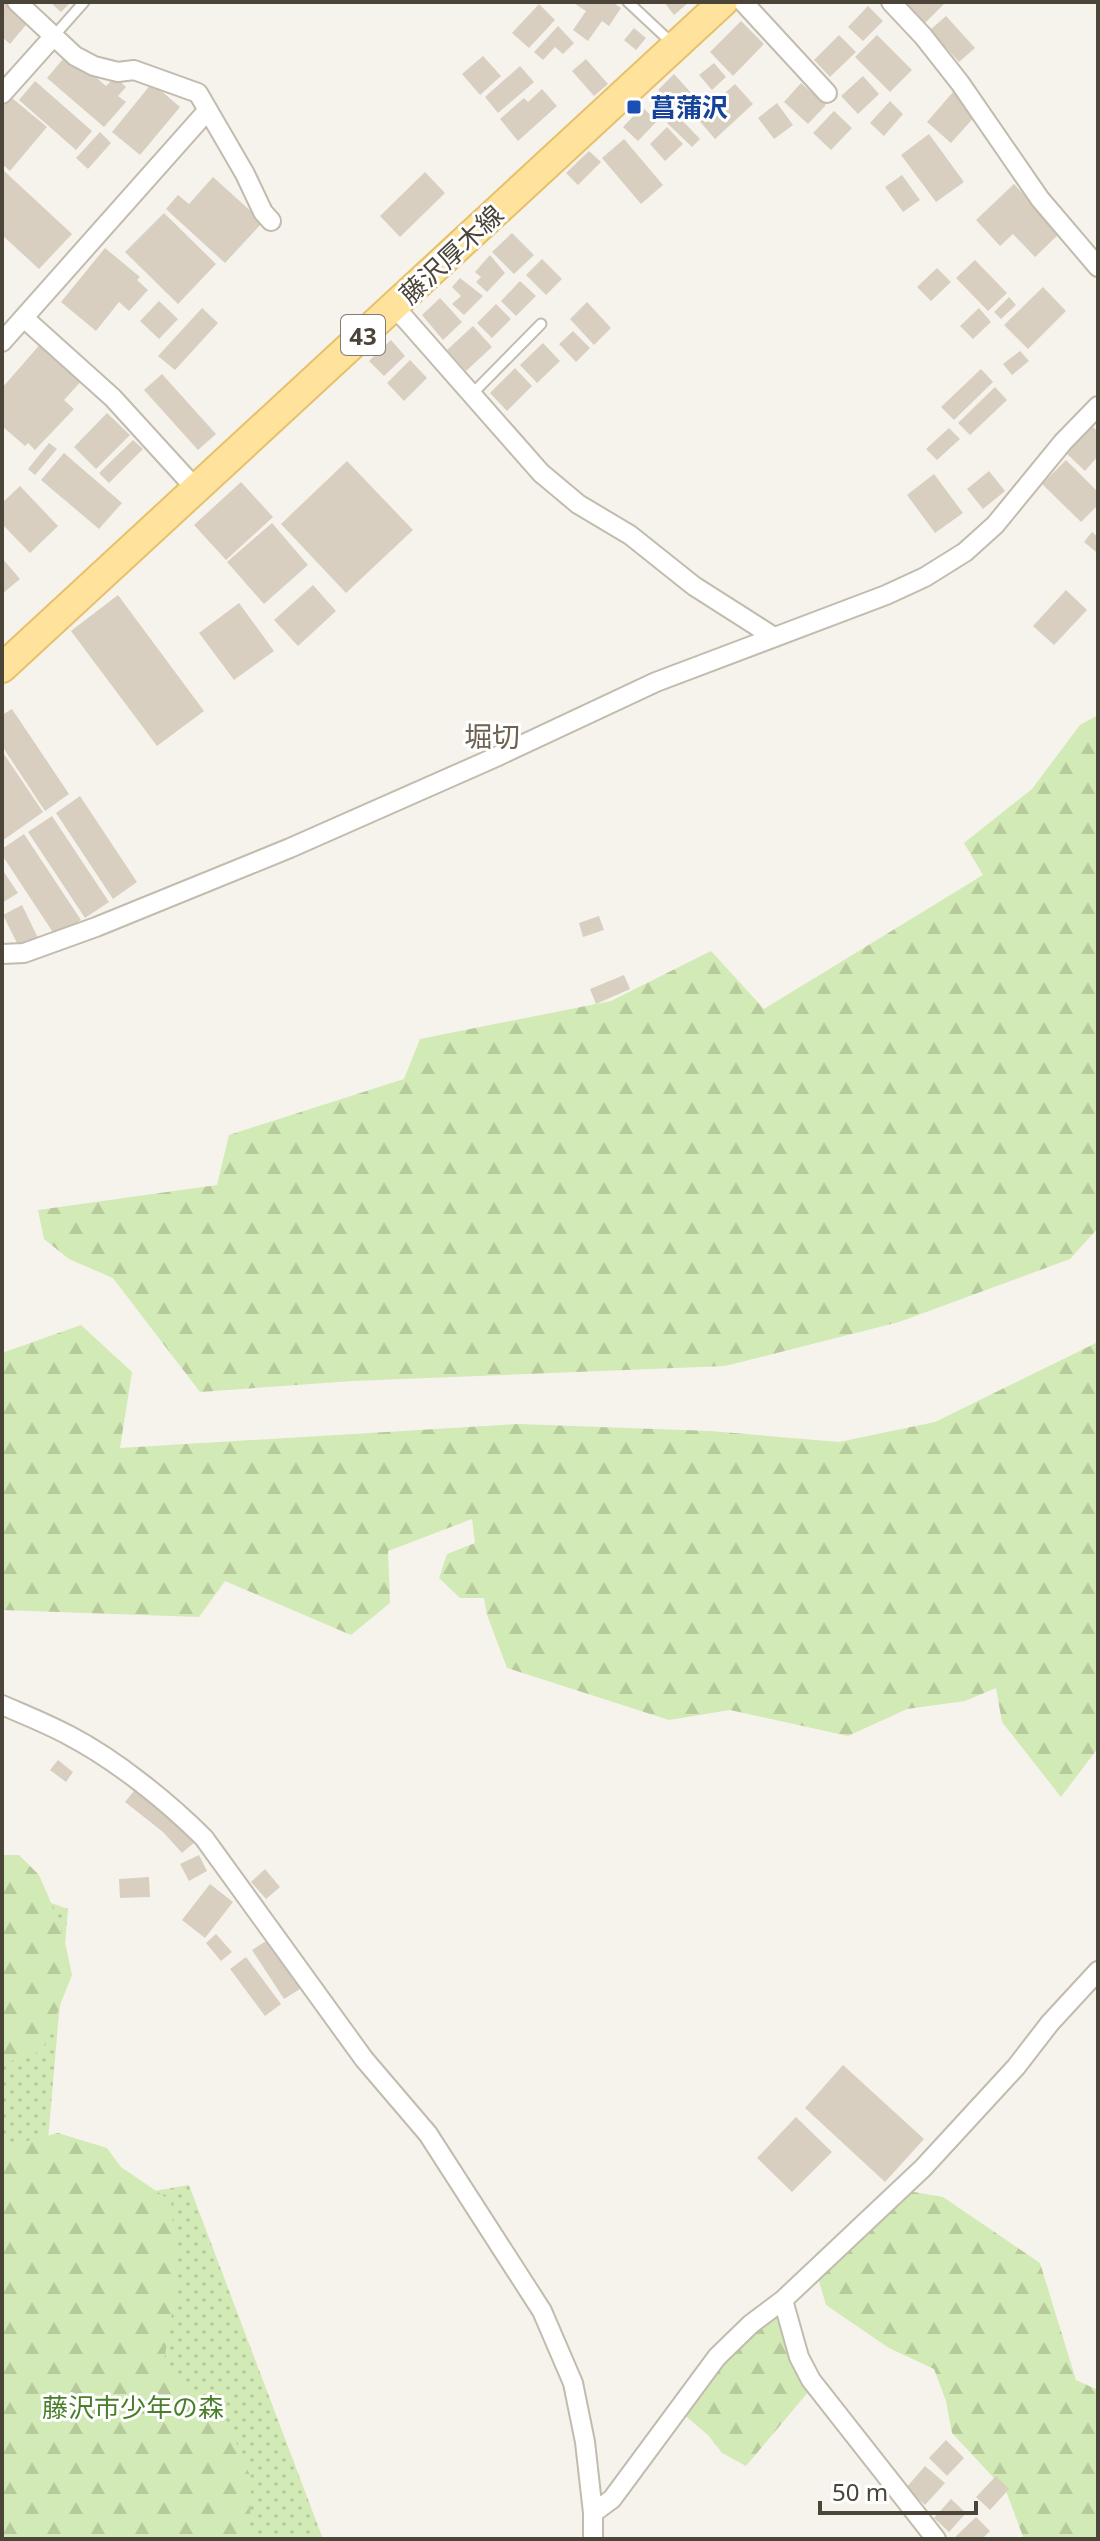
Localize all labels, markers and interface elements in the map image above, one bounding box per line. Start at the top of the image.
place label: 菖蒲沢 [650,89,728,125]
marker: 菖蒲沢 [625,98,643,116]
street label: 藤沢厚木線 [391,197,511,311]
road number: 43 [341,315,385,355]
district label: 堀切 [464,717,520,755]
park label: 藤沢市少年の森 [42,2389,224,2425]
scale bar [820,2465,976,2515]
text: 50 m [832,2475,888,2508]

